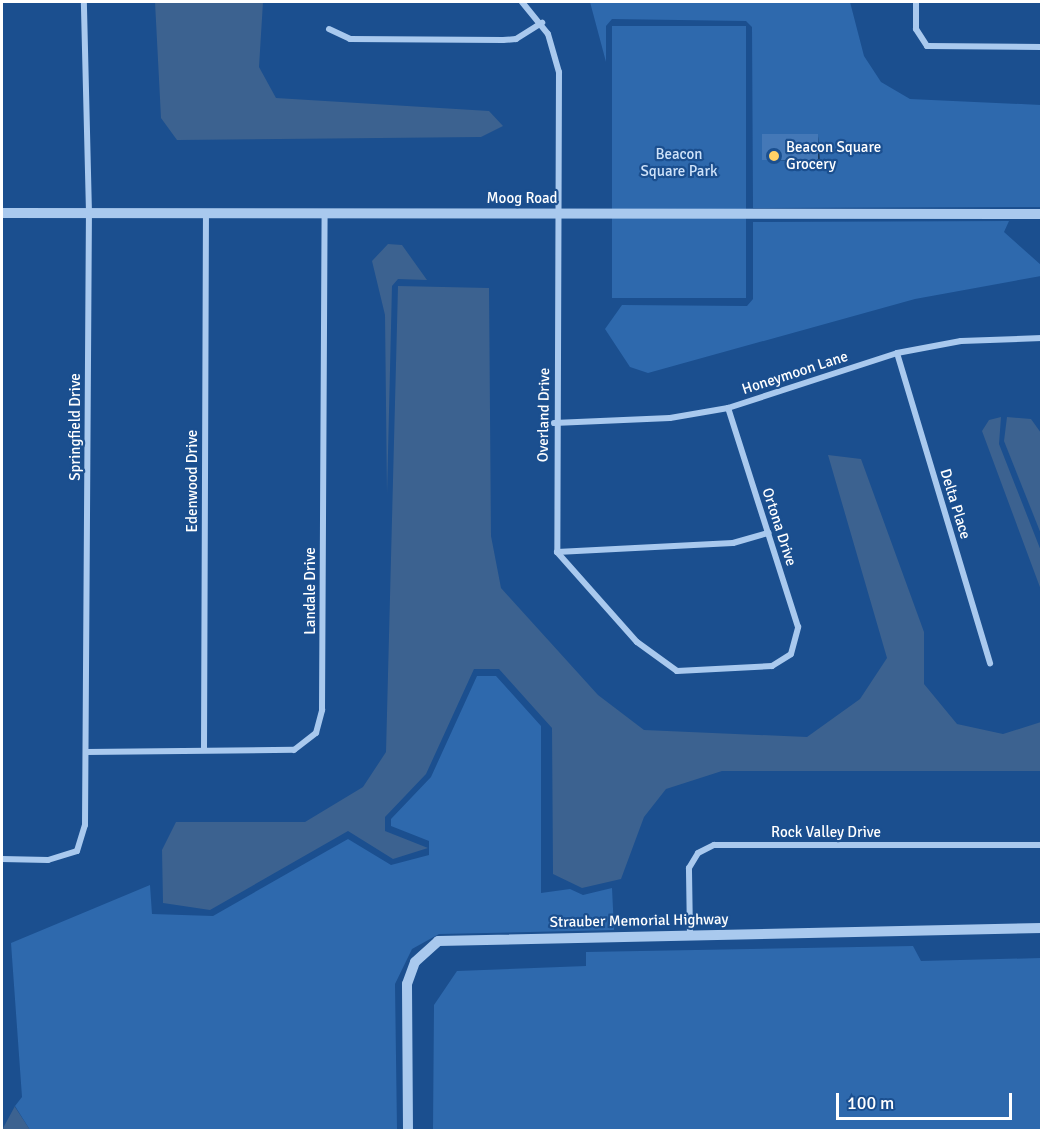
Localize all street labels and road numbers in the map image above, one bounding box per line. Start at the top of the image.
street label: Moog Road [486,190,558,208]
street label: Honeymoon Lane [740,347,850,399]
street label: Overland Drive [534,368,554,462]
street label: Springfield Drive [67,373,85,481]
street label: Edenwood Drive [184,430,202,532]
street label: Delta Place [936,467,974,541]
street label: Ortona Drive [758,486,800,568]
street label: Landale Drive [302,547,320,635]
street label: Rock Valley Drive [771,824,881,842]
street label: Strauber Memorial Highway [549,910,729,932]

